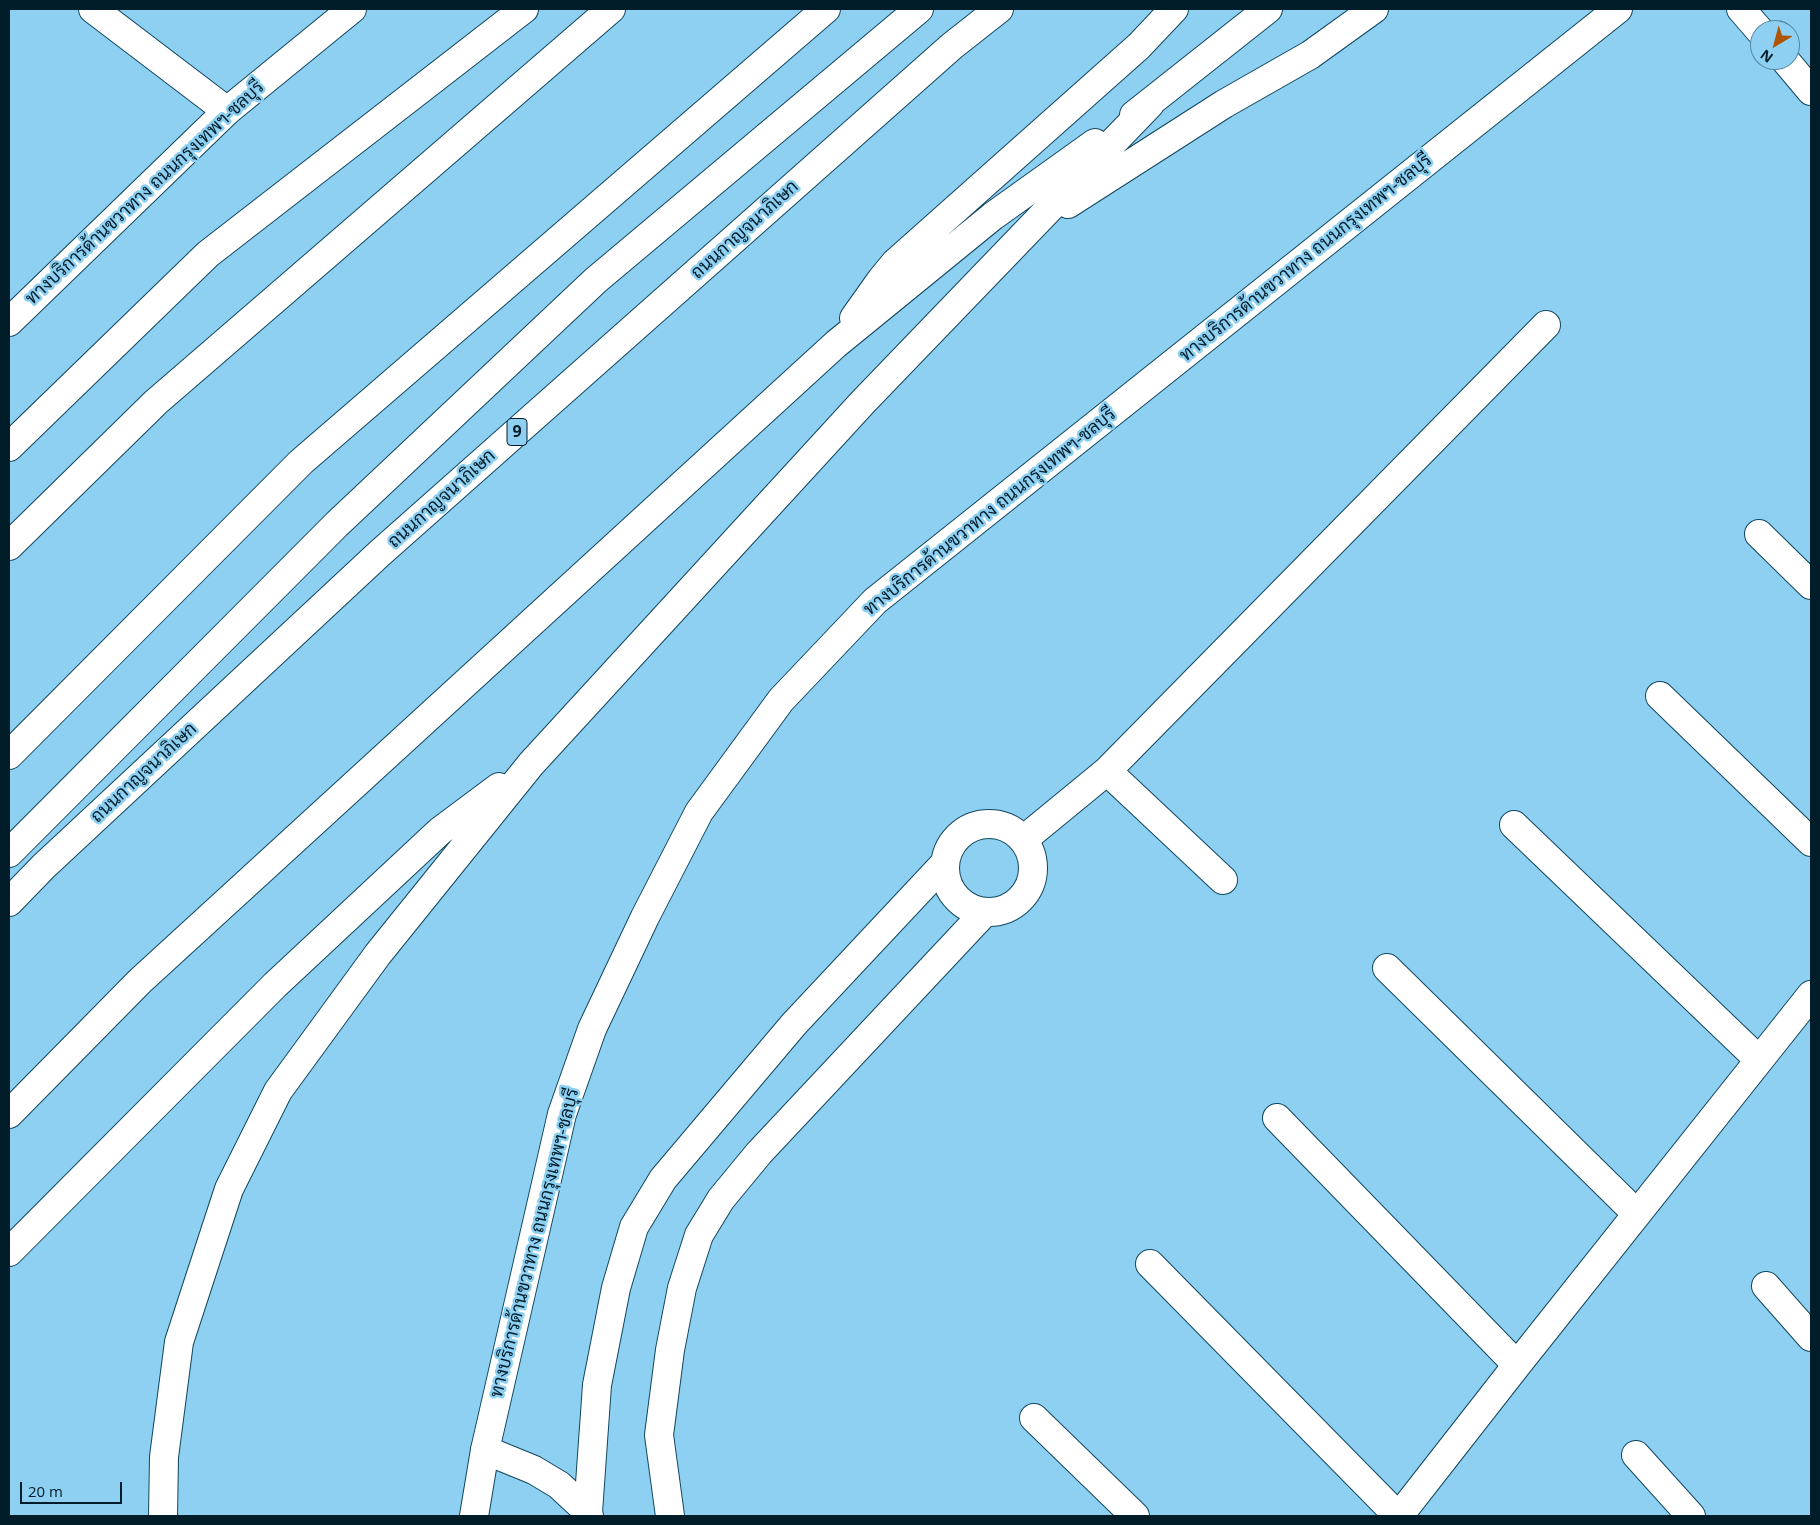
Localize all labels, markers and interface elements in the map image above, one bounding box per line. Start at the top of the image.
north arrow [1750,20,1800,70]
text: N [1756,46,1777,68]
street label: ทางบริการด้านขวาทาง ถนนกรุงเทพฯ-ชลบุรี [21,77,269,309]
street label: ทางบริการด้านขวาทาง ถนนกรุงเทพฯ-ชลบุรี [1176,150,1436,366]
street label: ถนนกาญจนาภิเษก [687,176,803,284]
street label: ทางบริการด้านขวาทาง ถนนกรุงเทพฯ-ชลบุรี [860,404,1120,620]
road number: 9 [507,418,527,446]
street label: ถนนกาญจนาภิเษก [384,445,500,553]
street label: ถนนกาญจนาภิเษก [87,718,201,828]
street label: ทางบริการด้านขวาทาง ถนนกรุงเทพฯ-ชลบุรี [486,1086,584,1400]
scale bar [22,1472,125,1504]
text: 20 m [28,1481,63,1501]

